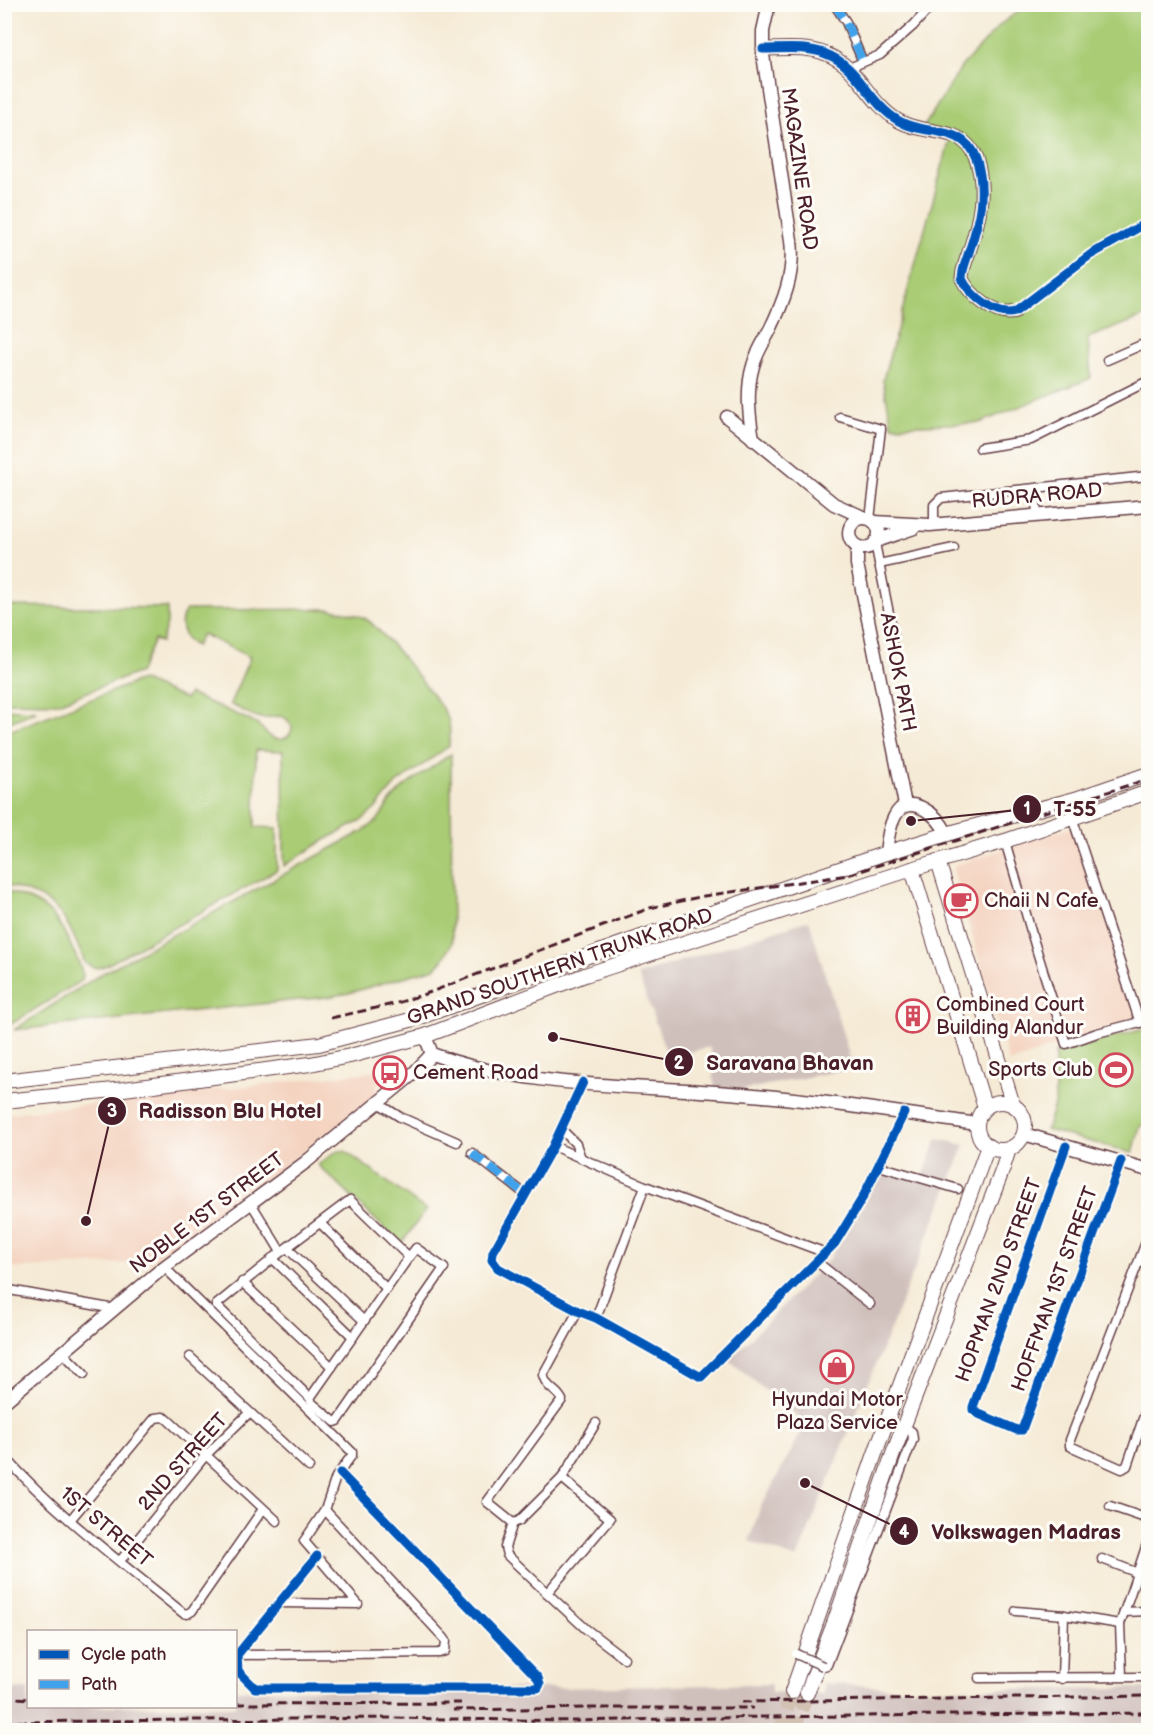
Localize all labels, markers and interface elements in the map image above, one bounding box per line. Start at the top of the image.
street label: MAGAZINE ROAD [776,86,822,252]
street label: RUDRA ROAD [971,478,1103,514]
street label: ASHOK PATH [875,611,921,733]
callout: T-55 [1012,789,1109,828]
text: T-55 [1054,797,1096,822]
text: 1 [1023,799,1031,820]
cafe icon: Chaii N Cafe [943,883,979,919]
place label: Chaii N Cafe [984,889,1099,913]
street label: GRAND SOUTHERN TRUNK ROAD [404,903,716,1031]
place label: Combined Court Building Alandur [936,993,1084,1040]
building icon: Combined Court Building Alandur [895,998,931,1034]
callout: Saravana Bhavan [664,1043,886,1082]
text: Saravana Bhavan [706,1051,874,1076]
sports icon: Sports Club [1098,1052,1134,1088]
text: 2 [674,1053,685,1074]
bus stop icon: Cement Road [372,1055,408,1091]
place label: Sports Club [988,1058,1093,1082]
place label: Cement Road [413,1061,539,1085]
callout: Radisson Blu Hotel [97,1091,334,1130]
text: Radisson Blu Hotel [139,1099,321,1124]
text: 3 [107,1101,117,1122]
street label: NOBLE 1ST STREET [125,1147,289,1279]
street label: HOPMAN 2ND STREET [951,1175,1047,1385]
street label: HOFFMAN 1ST STREET [1007,1183,1103,1395]
shop icon: Hyundai Motor Plaza Service [819,1349,855,1385]
place label: Hyundai Motor Plaza Service [771,1388,903,1435]
street label: 2ND STREET [133,1408,233,1516]
street label: 1ST STREET [55,1482,157,1572]
callout: Volkswagen Madras [889,1512,1132,1551]
text: Volkswagen Madras [931,1520,1121,1545]
text: 4 [899,1522,910,1543]
legend [27,1630,237,1708]
text: Cycle path [81,1644,167,1665]
text: Path [81,1674,117,1695]

